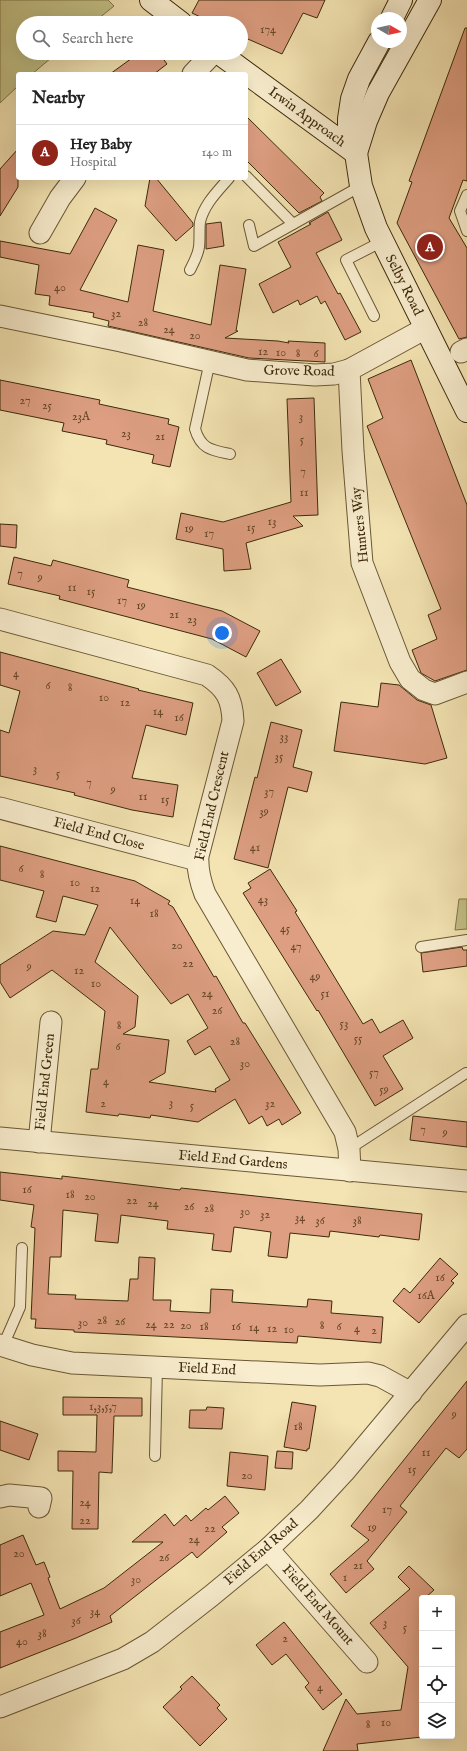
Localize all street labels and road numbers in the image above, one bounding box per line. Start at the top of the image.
street label: Irwin Approach [265,83,350,151]
street label: Selby Road [381,251,427,319]
street label: Grove Road [263,361,335,381]
street label: Hunters Way [347,486,373,564]
street label: Field End Crescent [191,749,233,863]
street label: Field End Close [51,813,147,855]
street label: Field End Green [31,1032,59,1131]
street label: Field End Gardens [178,1146,288,1174]
street label: Field End [178,1358,237,1380]
street label: Field End Road [220,1514,302,1589]
street label: Field End Mount [278,1561,358,1649]

